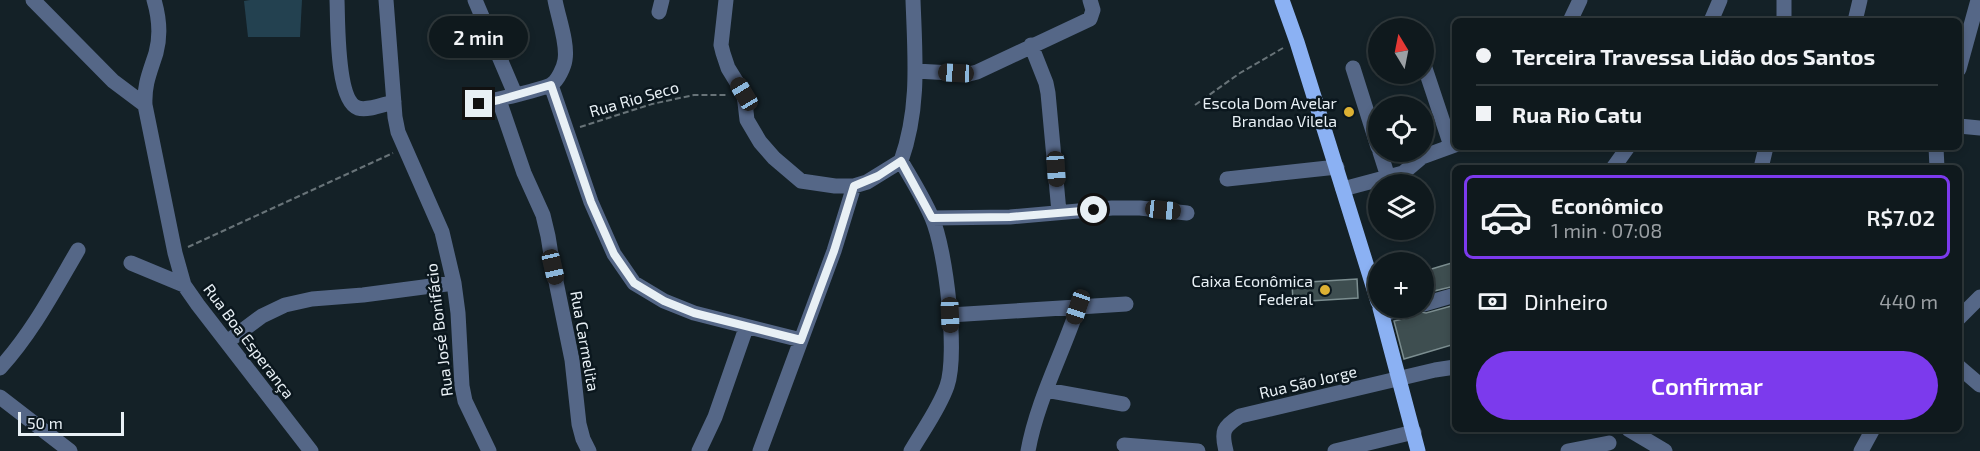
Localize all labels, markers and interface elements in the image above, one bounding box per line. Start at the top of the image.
callout: 2 min [430,17,528,59]
north arrow [1368,18,1434,84]
map controls [1368,18,1434,318]
text: 2 min [453,25,504,49]
text: Terceira Travessa Lidão dos Santos [1512,43,1875,69]
car [938,63,974,83]
car [727,74,761,114]
street label: Rua Rio Seco [587,77,681,120]
route end [465,90,492,117]
place label: Escola Dom Avelar Brandao Vilela [1203,93,1338,130]
button: locate [1368,96,1434,162]
text: Rua Rio Catu [1512,101,1642,127]
marker: Escola Dom Avelar Brandao Vilela [1342,105,1356,119]
car [1046,150,1066,188]
button: layers [1368,174,1434,240]
icon: car [1479,190,1533,244]
text: Econômico [1551,192,1663,218]
route start [1080,196,1107,223]
car [1144,199,1182,221]
text: R$7.02 [1866,204,1935,230]
text: 1 min · 07:08 [1551,218,1662,242]
car [540,247,566,287]
button: + [1368,252,1434,318]
street label: Rua José Bonifácio [421,262,456,398]
place label: Caixa Econômica Federal [1192,271,1313,308]
street label: Rua Boa Esperança [199,280,299,402]
marker: Caixa Econômica Federal [1318,283,1332,297]
icon: cash [1476,285,1509,318]
car [1064,287,1092,327]
text: Dinheiro [1524,288,1608,314]
street label: Rua Carmelita [567,289,604,393]
text: 440 m [1879,289,1938,313]
car [940,297,960,333]
button: Confirmar [1476,351,1938,420]
street label: Rua São Jorge [1257,361,1359,402]
scale bar [18,409,124,436]
text: 50 m [27,413,63,432]

